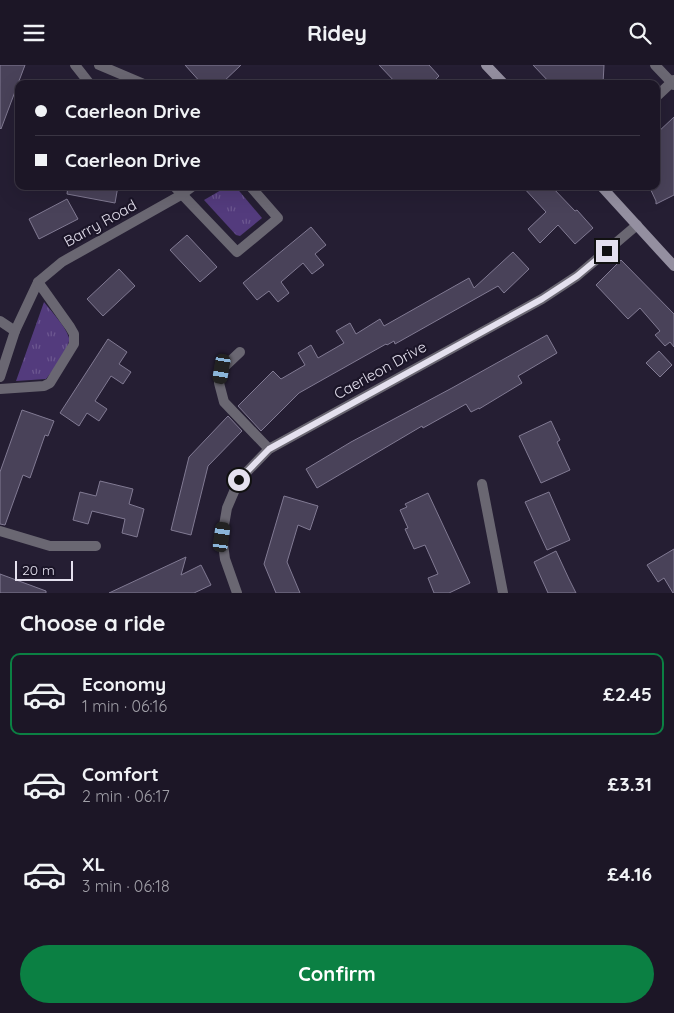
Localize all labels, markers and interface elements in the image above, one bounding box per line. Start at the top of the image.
icon: menu [20,19,48,47]
text: Ridey [307,19,367,47]
icon: search [626,19,654,47]
text: Caerleon Drive [65,99,201,123]
text: Caerleon Drive [65,148,201,172]
street label: Barry Road [60,195,140,251]
route end [596,240,618,262]
street label: Caerleon Drive [330,337,430,403]
car [212,353,231,385]
route start [228,469,250,491]
car [212,521,231,553]
scale bar [15,558,72,581]
text: 20 m [22,561,55,579]
text: Choose a ride [20,609,165,637]
icon: car [22,672,67,717]
text: Economy [82,672,166,696]
text: £2.45 [603,682,652,706]
text: 1 min · 06:16 [82,696,167,716]
icon: car [22,762,67,807]
text: Comfort [82,762,159,786]
text: £3.31 [608,772,652,796]
text: 2 min · 06:17 [82,786,170,806]
icon: car [22,852,67,897]
text: XL [82,852,105,876]
text: £4.16 [607,862,652,886]
text: 3 min · 06:18 [82,876,170,896]
button: Confirm [20,945,654,1003]

